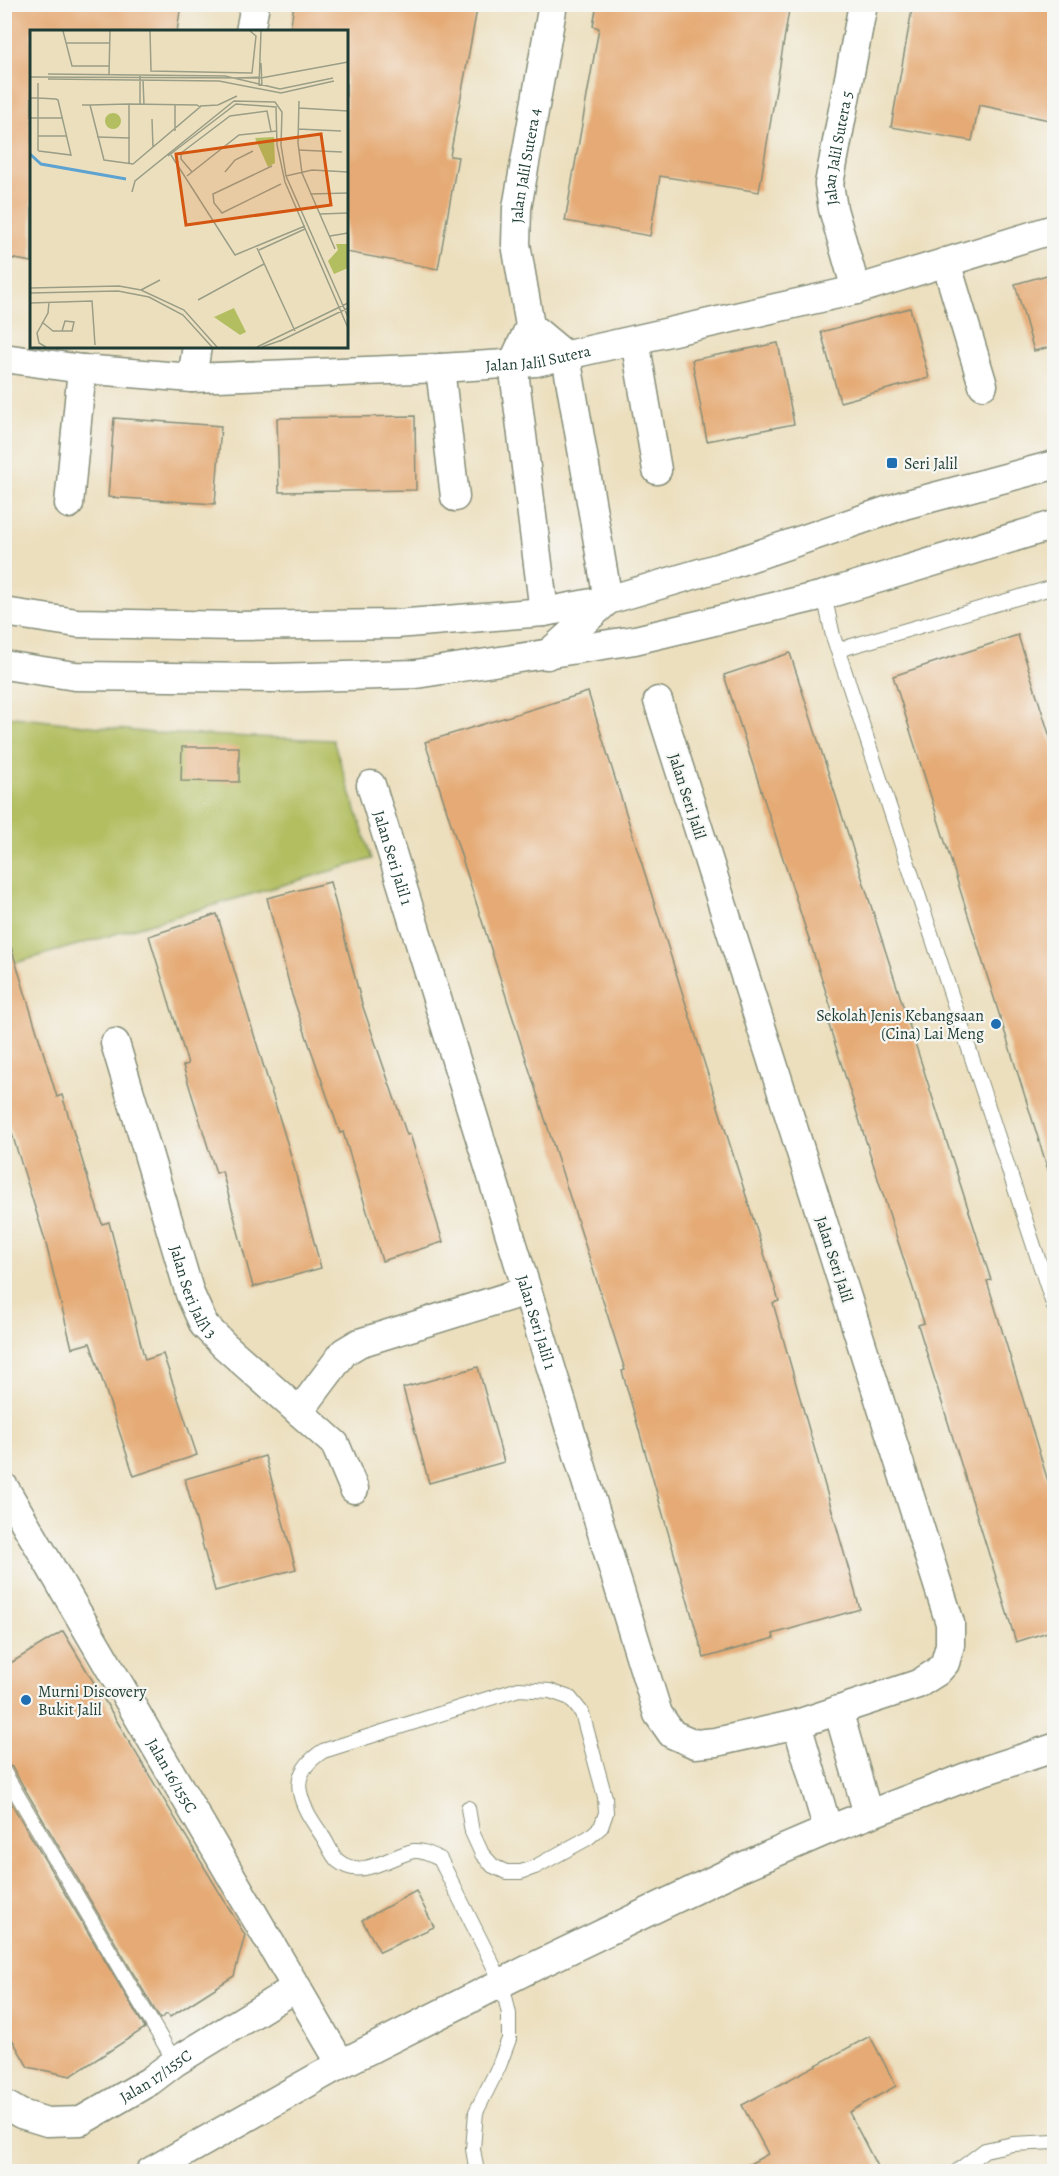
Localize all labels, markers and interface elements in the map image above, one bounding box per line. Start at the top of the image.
inset map [30,30,348,348]
street label: Jalan Jalil Sutera 5 [819,89,858,207]
street label: Jalan Jalil Sutera 4 [507,106,546,224]
street label: Jalan Jalil Sutera [485,340,593,377]
place label: Seri Jalil [904,453,958,475]
marker: Seri Jalil [885,456,899,470]
street label: Jalan Seri Jalil [663,751,711,842]
street label: Jalan Seri Jalil 1 [368,808,418,908]
place label: Sekolah Jenis Kebangsaan (Cina) Lai Meng [816,1005,984,1045]
marker: Sekolah Jenis Kebangsaan (Cina) Lai Meng [989,1017,1003,1031]
street label: Jalan Seri Jalil [810,1214,858,1305]
street label: Jalan Seri Jalil 3 [164,1243,221,1344]
street label: Jalan Seri Jalil 1 [511,1272,561,1373]
place label: Murni Discovery Bukit Jalil [38,1681,147,1721]
marker: Murni Discovery Bukit Jalil [19,1693,33,1707]
street label: Jalan 16/155C [141,1735,202,1817]
street label: Jalan 17/155C [116,2045,196,2108]

